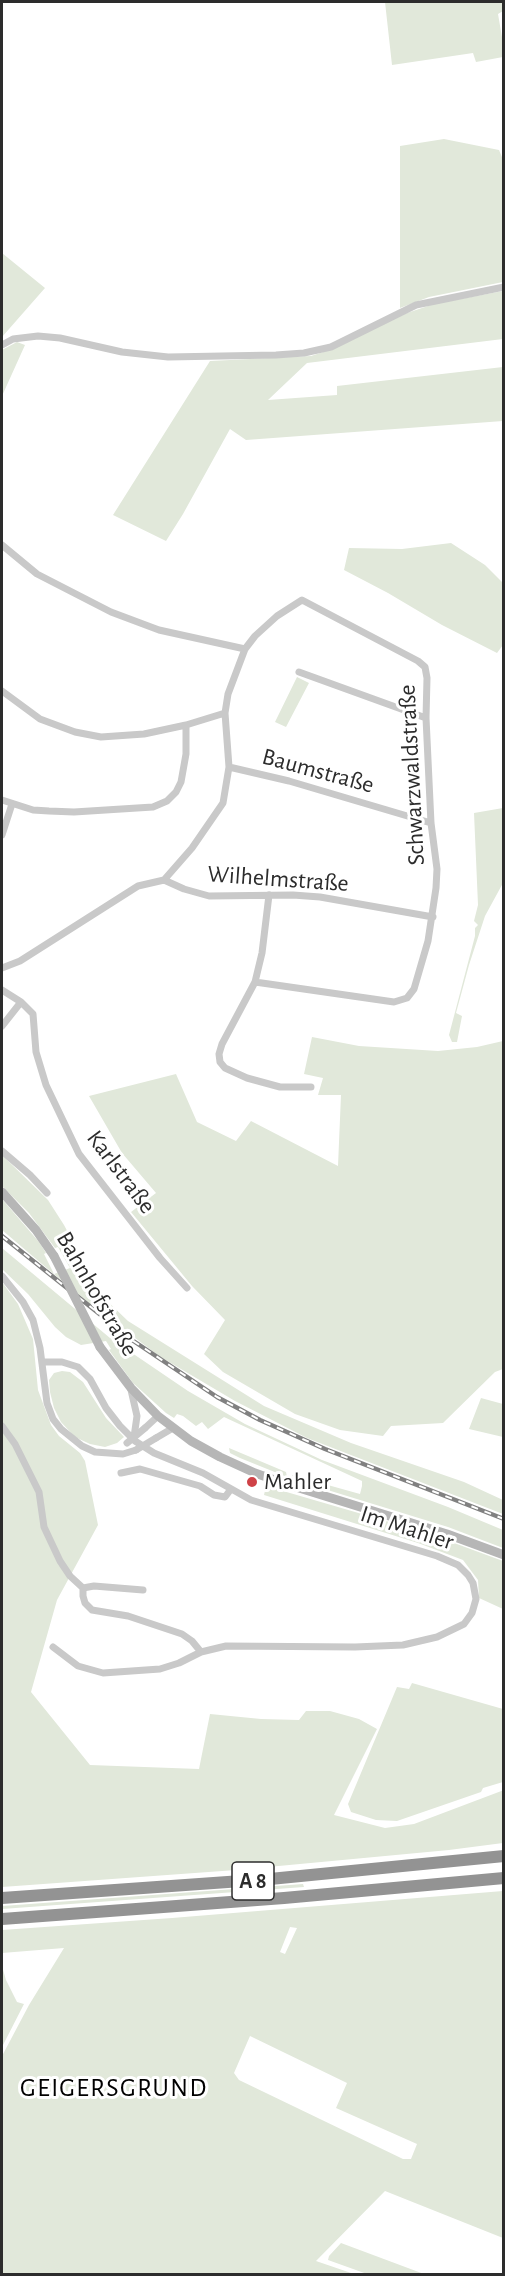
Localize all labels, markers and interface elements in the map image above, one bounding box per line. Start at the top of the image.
street label: Schwarzwaldstraße [393,684,431,866]
street label: Baumstraße [259,742,377,800]
street label: Wilhelmstraße [206,860,350,898]
street label: Karlstraße [80,1125,162,1219]
street label: Bahnhofstraße [50,1227,144,1361]
place label: Mahler [264,1468,331,1496]
marker: Mahler [245,1475,259,1489]
street label: Im Mahler [357,1499,457,1557]
road number: A 8 [232,1862,274,1900]
district label: GEIGERSGRUND [20,2072,208,2104]

